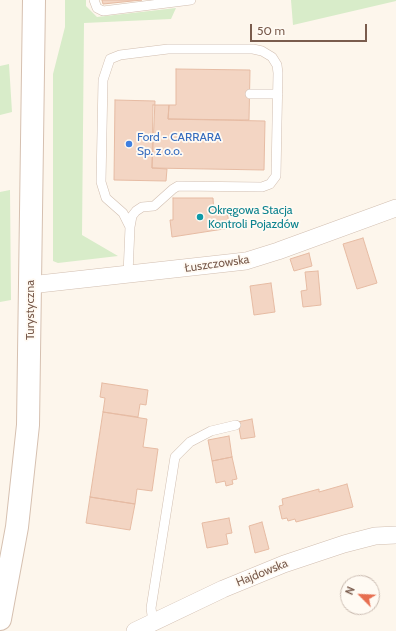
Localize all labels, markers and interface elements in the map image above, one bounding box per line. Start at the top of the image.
scale bar [252,16,369,42]
text: 50 m [257,23,285,38]
place label: Ford - CARRARA Sp. z o.o. [137,130,221,158]
marker: Ford - CARRARA Sp. z o.o. [124,139,134,149]
place label: Okręgowa Stacja Kontroli Pojazdów [208,203,299,231]
marker: Okręgowa Stacja Kontroli Pojazdów [195,212,205,222]
street label: Łuszczowska [184,252,250,276]
street label: Turystyczna [23,280,37,340]
street label: Hajdowska [234,556,290,590]
north arrow [340,575,380,615]
text: N [342,584,358,597]

